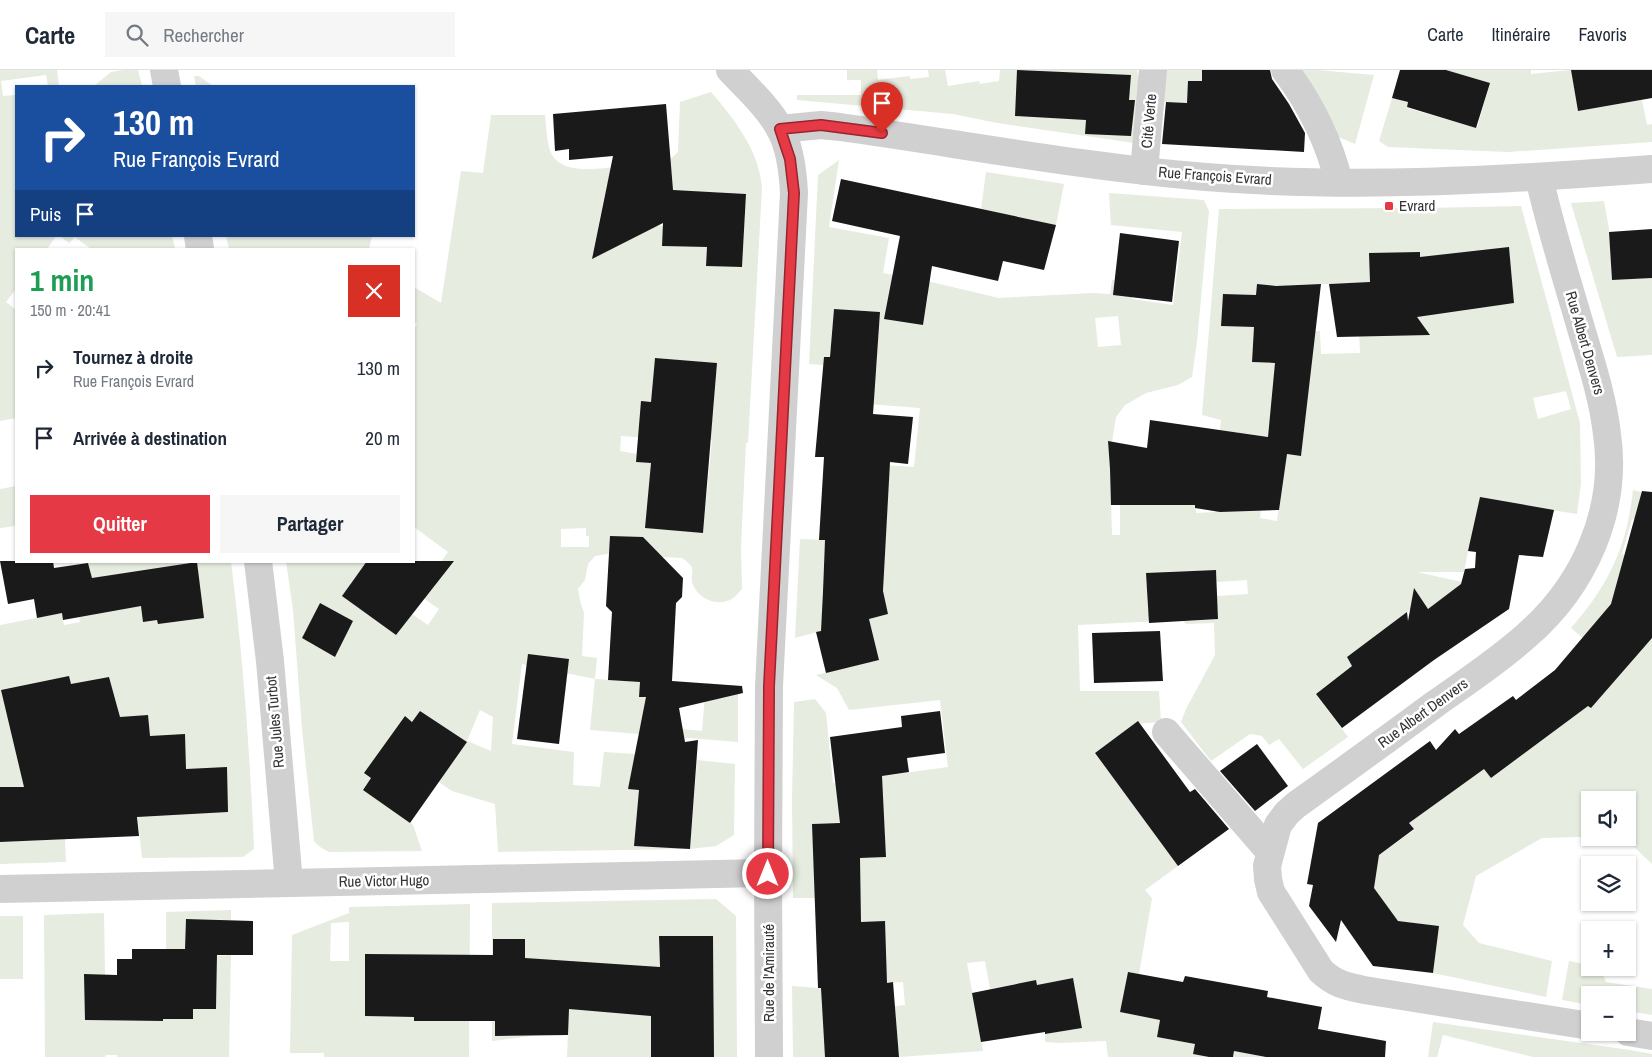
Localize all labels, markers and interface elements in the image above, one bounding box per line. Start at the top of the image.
search box [105,12,455,57]
text: Carte [25,19,75,51]
icon: search [123,21,151,49]
text: Rechercher [163,22,244,48]
text: Carte [1427,22,1463,47]
text: Itinéraire [1491,22,1551,47]
text: Favoris [1579,22,1627,47]
pin [861,82,903,133]
icon: arrive [868,89,896,117]
street label: Cité Verte [1136,93,1161,149]
text: 130 m [113,99,194,146]
icon: right [30,105,95,170]
text: Rue François Evrard [113,144,279,174]
street label: Rue François Evrard [1158,161,1272,190]
place label: Evrard [1399,195,1435,216]
icon: arrive [71,200,99,228]
marker: Evrard [1383,200,1395,212]
text: Puis [30,201,61,227]
text: 1 min [30,260,94,300]
button: close [348,265,400,317]
street label: Rue Albert Denvers [1561,289,1610,397]
text: 150 m · 20:41 [30,299,110,321]
text: Tournez à droite [73,344,193,370]
icon: right [30,354,58,382]
text: 130 m [357,355,400,381]
text: Rue François Evrard [73,370,194,392]
icon: arrive [30,424,58,452]
text: Arrivée à destination [73,425,227,451]
text: 20 m [365,425,400,451]
button: Quitter [30,495,210,553]
button: Partager [220,495,400,553]
street label: Rue Albert Denvers [1373,673,1472,752]
street label: Rue Jules Turbot [260,675,289,769]
map controls [1581,791,1636,1041]
button: sound [1581,791,1636,846]
position arrow [741,847,793,899]
button: layers [1581,856,1636,911]
street label: Rue Victor Hugo [338,869,430,892]
button: + [1581,921,1636,976]
street label: Rue de l'Amirauté [758,924,779,1022]
button: − [1581,986,1636,1041]

